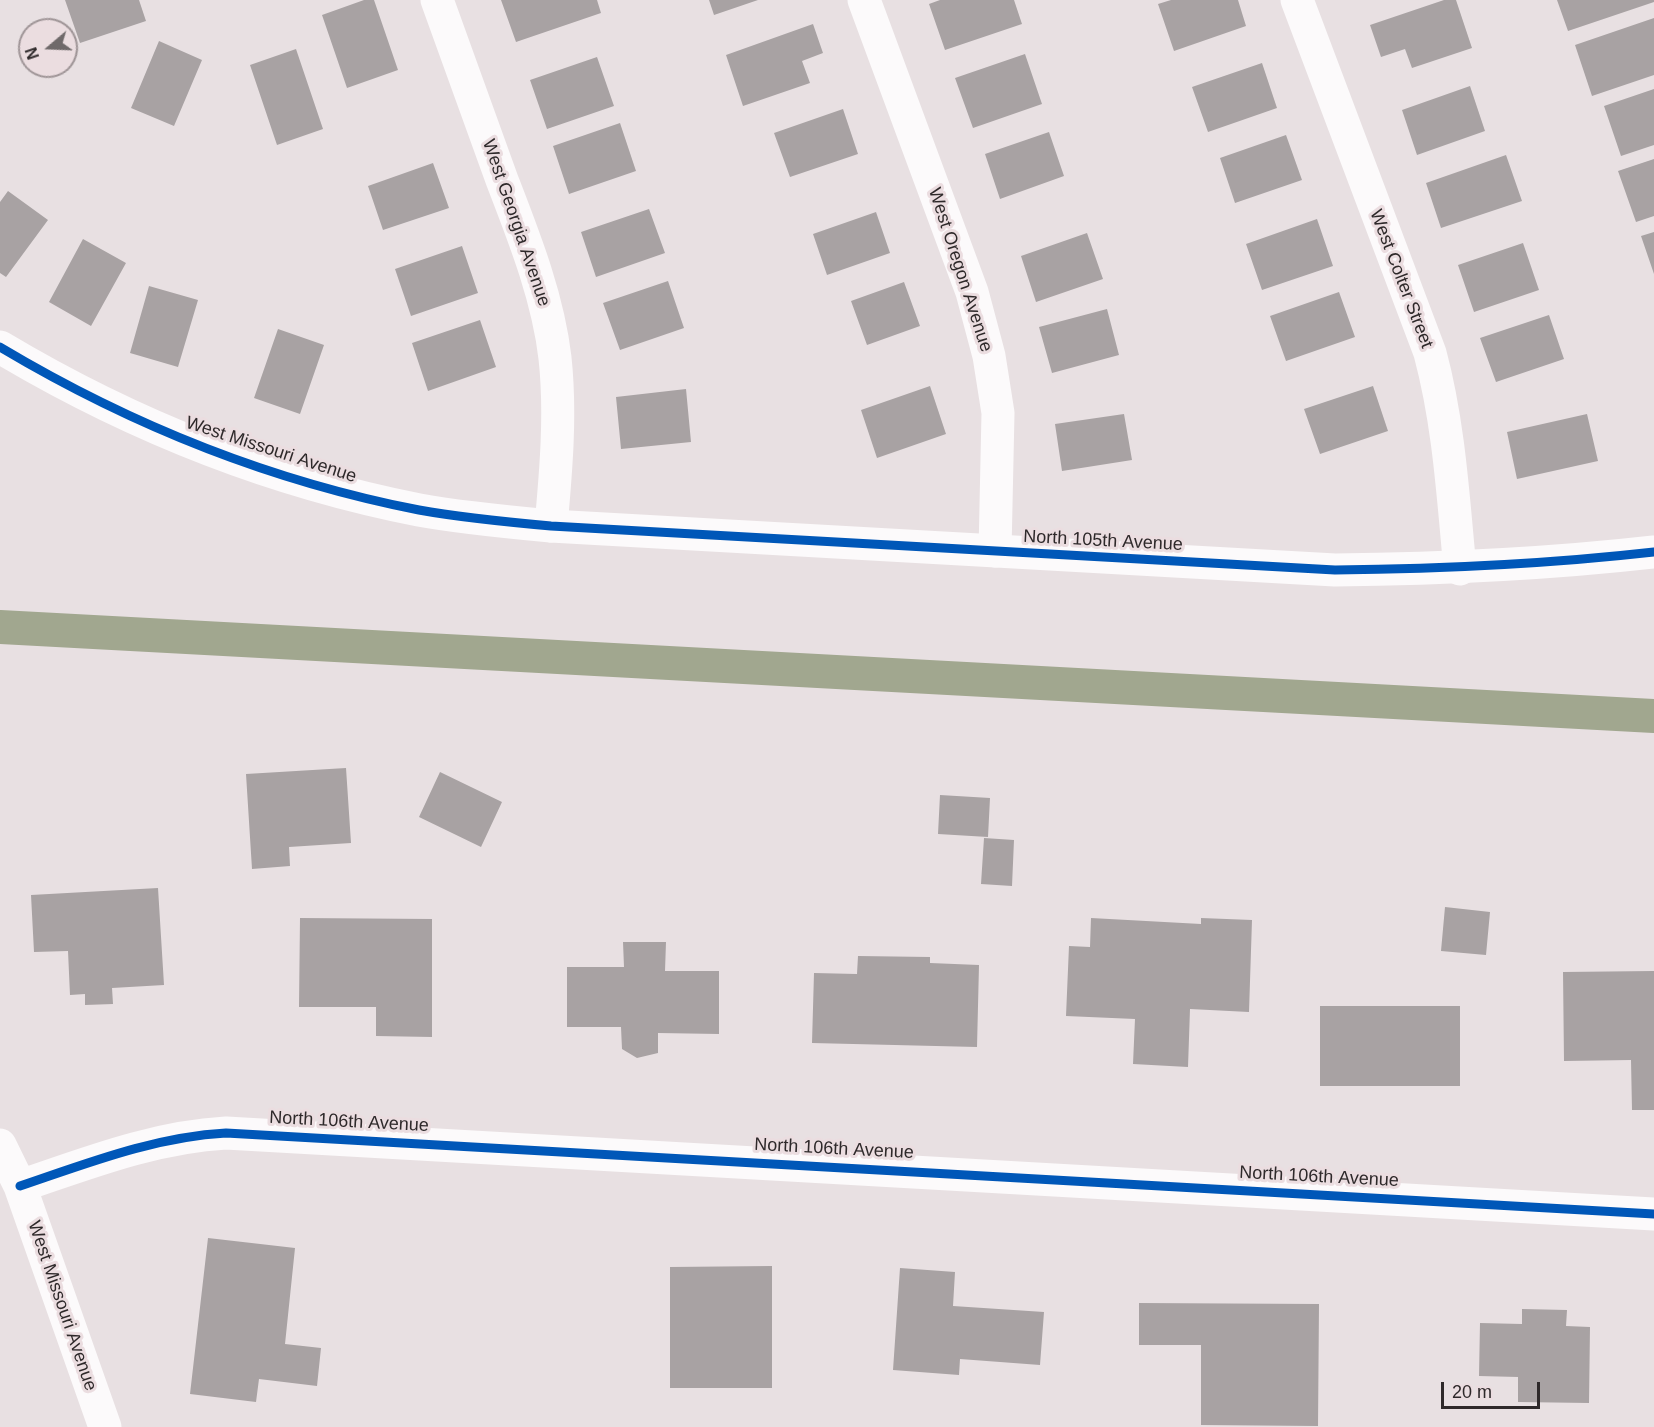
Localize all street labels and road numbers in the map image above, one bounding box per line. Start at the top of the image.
street label: West Georgia Avenue [477,137,555,309]
street label: West Oregon Avenue [923,185,997,355]
street label: West Colter Street [1365,207,1437,351]
street label: West Missouri Avenue [183,412,359,488]
street label: North 105th Avenue [1023,526,1183,556]
street label: North 106th Avenue [269,1107,429,1137]
street label: North 106th Avenue [754,1134,914,1164]
street label: North 106th Avenue [1239,1162,1399,1192]
street label: West Missouri Avenue [23,1218,101,1394]

